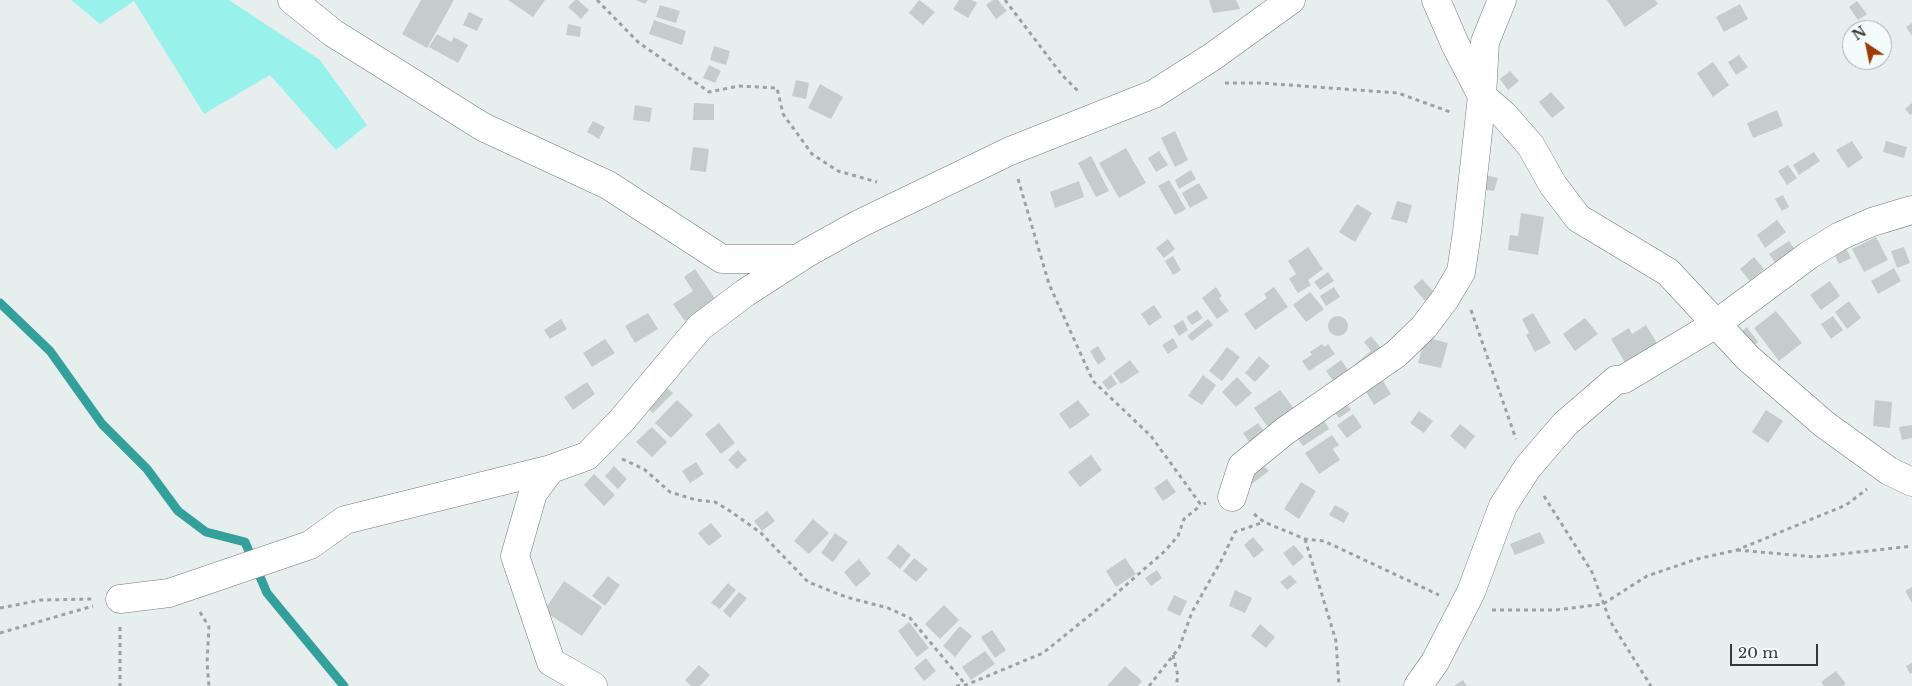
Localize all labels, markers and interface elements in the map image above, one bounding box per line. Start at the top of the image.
north arrow [1842,20,1892,70]
text: N [1849,22,1870,45]
scale bar [1732,634,1820,666]
text: 20 m [1738,643,1778,662]

